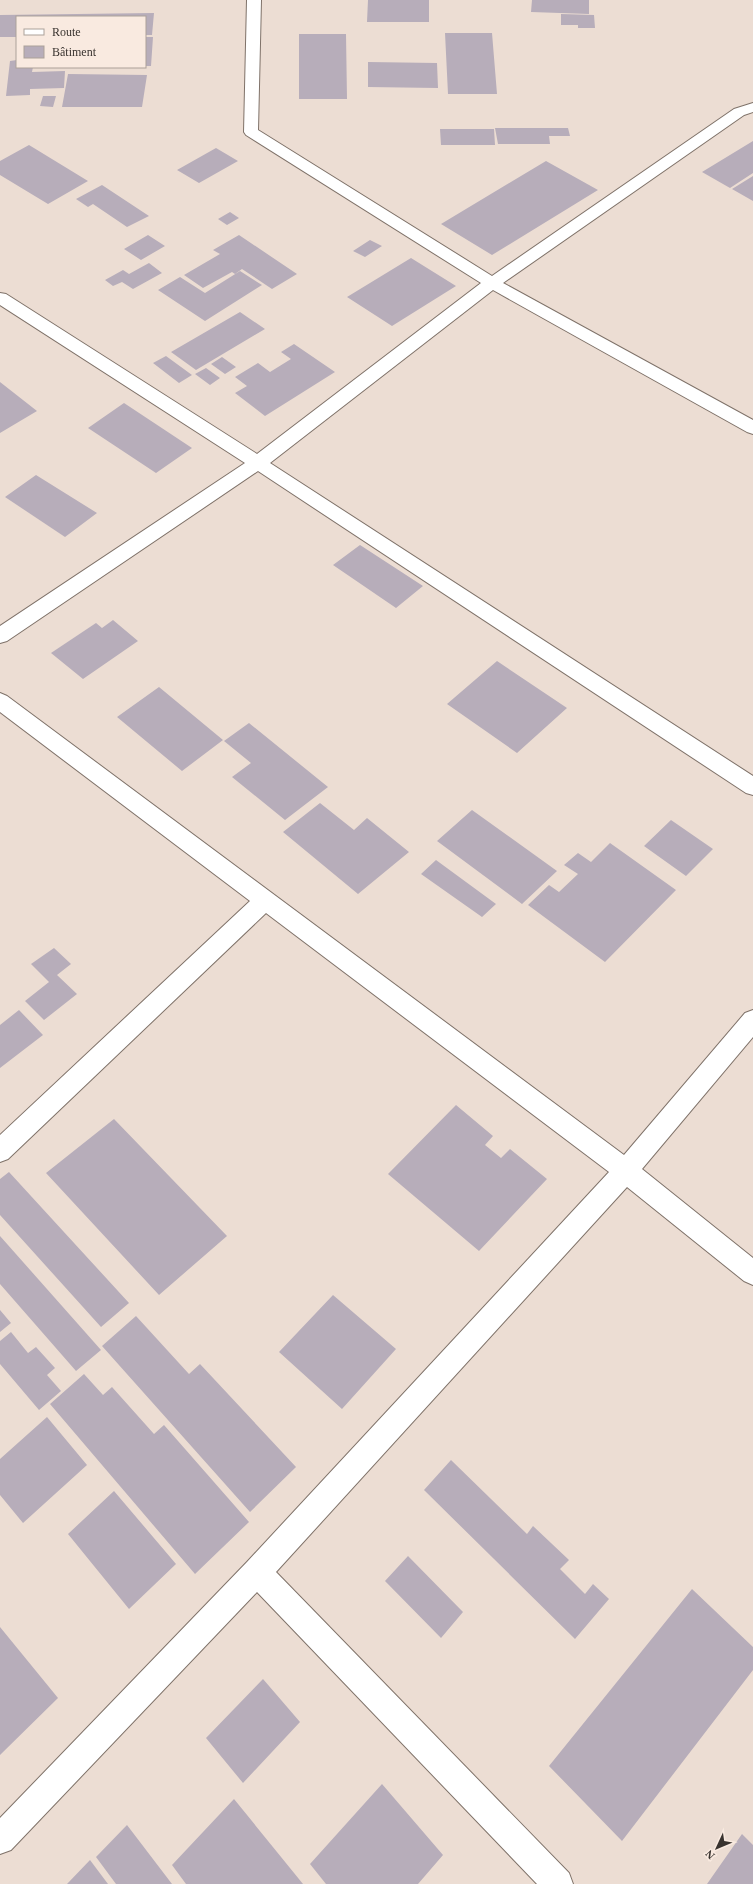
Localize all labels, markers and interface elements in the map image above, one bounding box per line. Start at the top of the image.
legend [16,16,146,68]
text: Route [52,25,81,39]
text: Bâtiment [52,45,97,59]
north arrow [697,1828,737,1868]
text: N [703,1848,717,1862]

